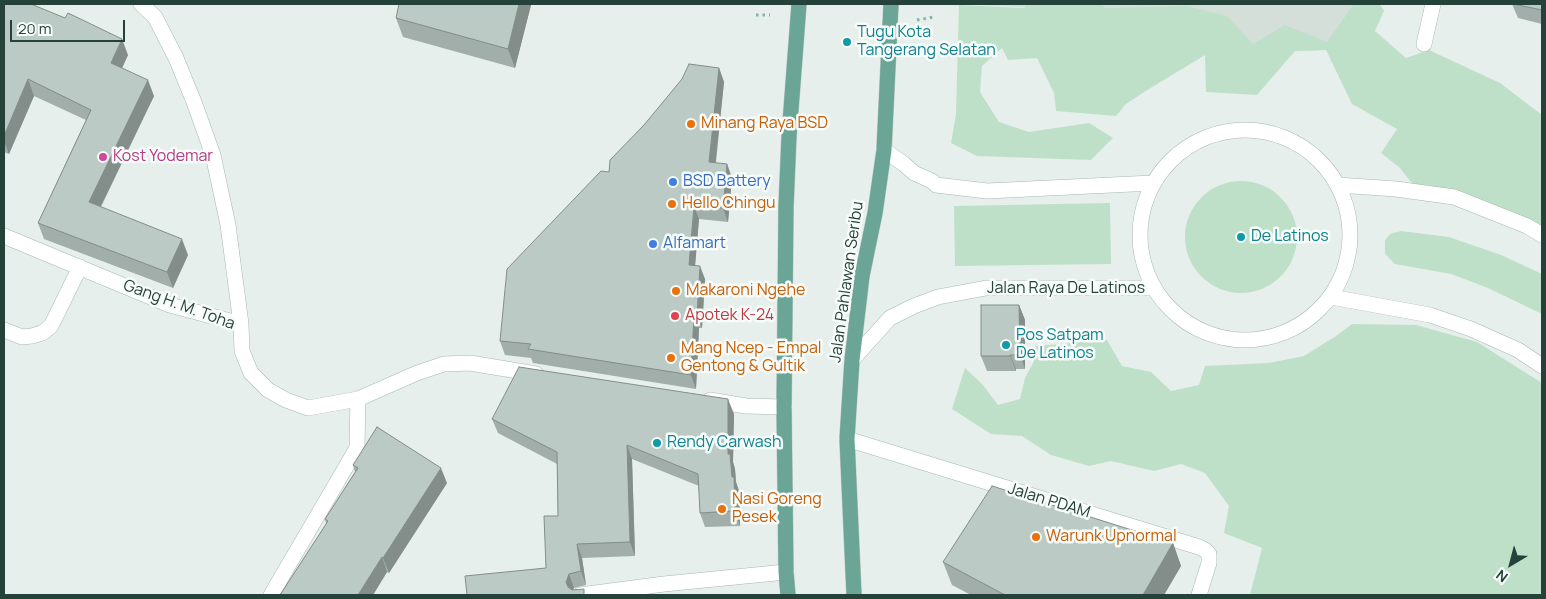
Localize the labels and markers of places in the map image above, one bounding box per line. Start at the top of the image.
place label: Tugu Kota Tangerang Selatan [857,23,996,61]
marker: Tugu Kota Tangerang Selatan [841,36,853,48]
place label: Minang Raya BSD [701,114,828,134]
marker: Minang Raya BSD [685,118,697,130]
place label: Kost Yodemar [113,147,213,167]
marker: Kost Yodemar [97,151,109,163]
place label: BSD Battery [683,172,771,192]
marker: BSD Battery [667,176,679,188]
place label: Hello Chingu [682,194,776,214]
marker: Hello Chingu [666,198,678,210]
place label: De Latinos [1251,227,1329,247]
marker: De Latinos [1235,231,1247,243]
place label: Alfamart [663,234,726,254]
marker: Alfamart [647,238,659,250]
place label: Makaroni Ngehe [686,281,805,301]
marker: Makaroni Ngehe [670,285,682,297]
place label: Apotek K-24 [685,306,774,326]
marker: Apotek K-24 [669,310,681,322]
place label: Pos Satpam De Latinos [1016,326,1104,364]
place label: Mang Ncep - Empal Gentong & Gultik [681,339,822,377]
marker: Pos Satpam De Latinos [1000,339,1012,351]
marker: Mang Ncep - Empal Gentong & Gultik [665,352,677,364]
place label: Rendy Carwash [667,433,781,453]
marker: Rendy Carwash [651,437,663,449]
place label: Nasi Goreng Pesek [732,490,822,528]
marker: Nasi Goreng Pesek [716,503,728,515]
place label: Warunk Upnormal [1046,527,1177,547]
marker: Warunk Upnormal [1030,531,1042,543]

